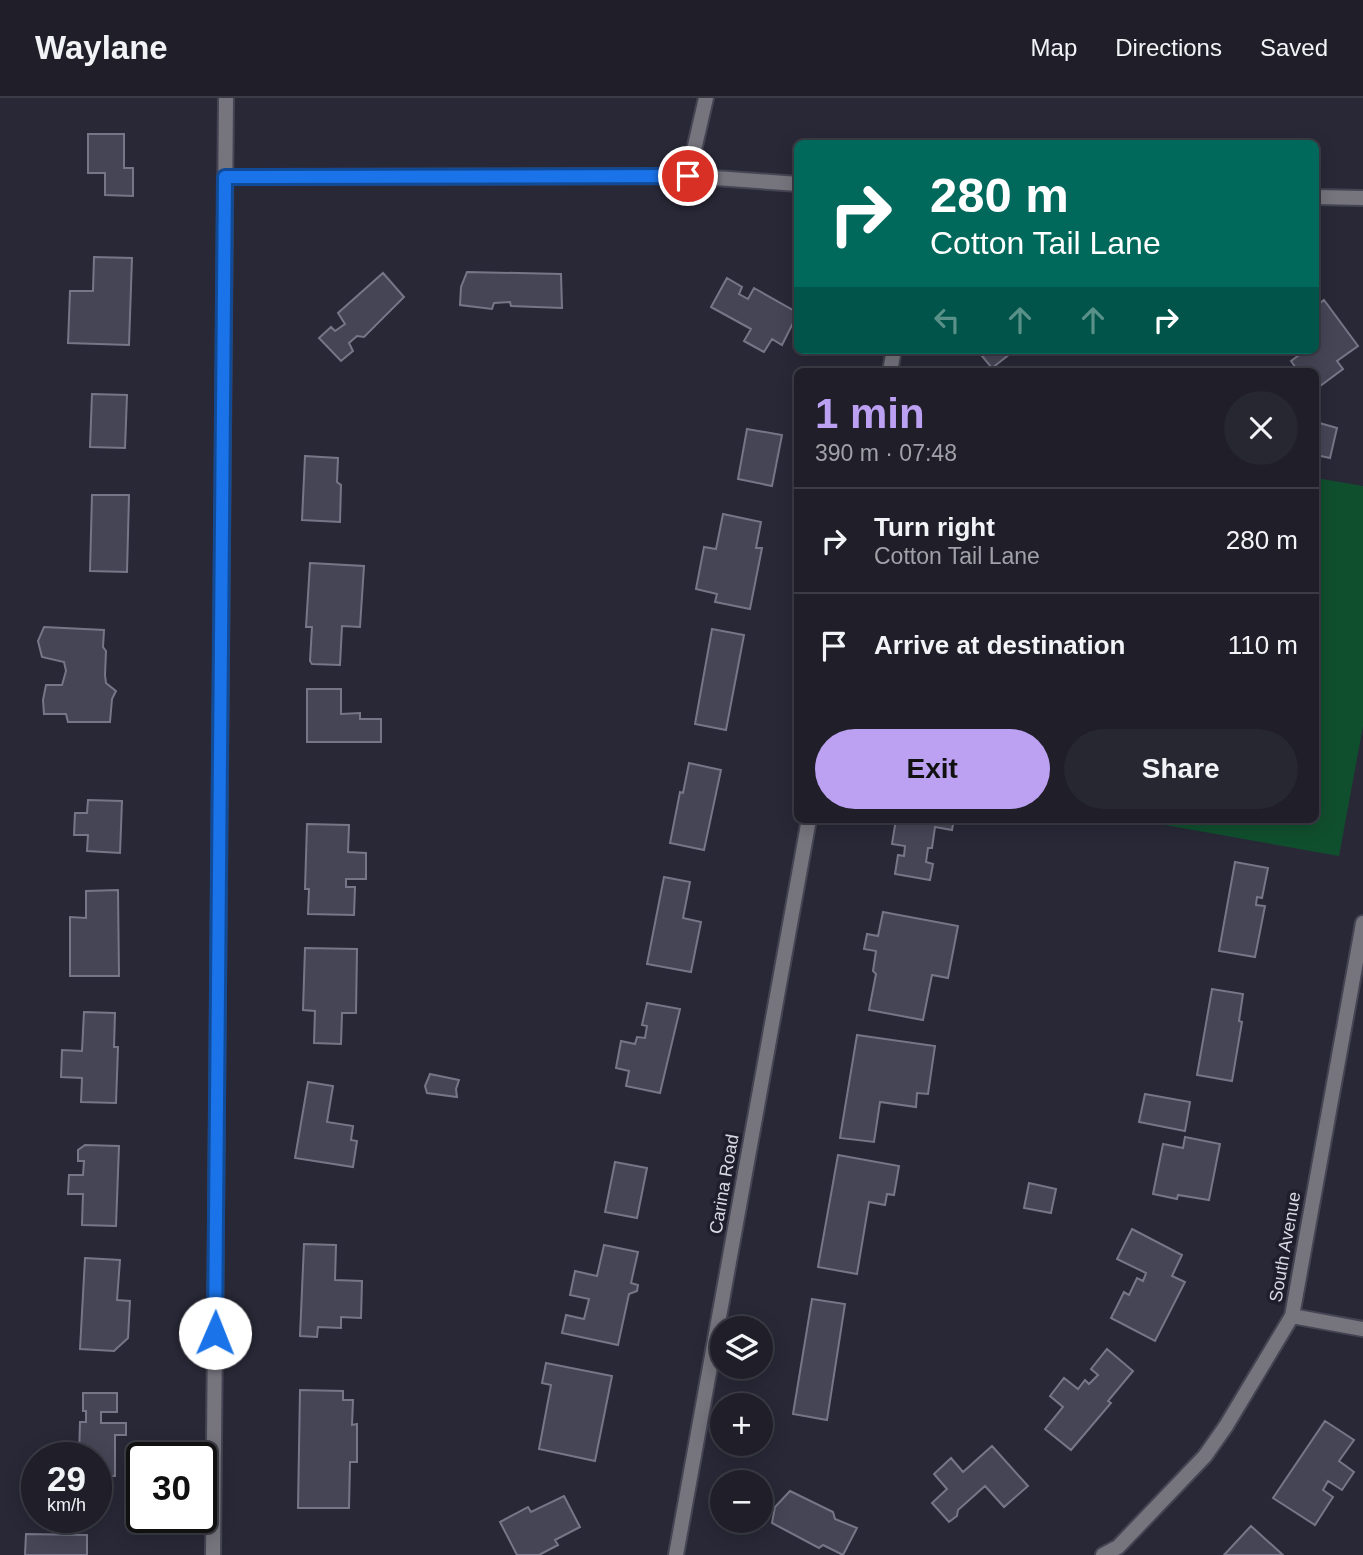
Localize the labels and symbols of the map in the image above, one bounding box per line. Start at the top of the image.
pin [658,146,718,206]
street label: Carina Road [705,1132,743,1236]
street label: South Avenue [1265,1190,1305,1304]
position arrow [178,1296,252,1370]
speed limit sign: 30 [126,1442,217,1533]

